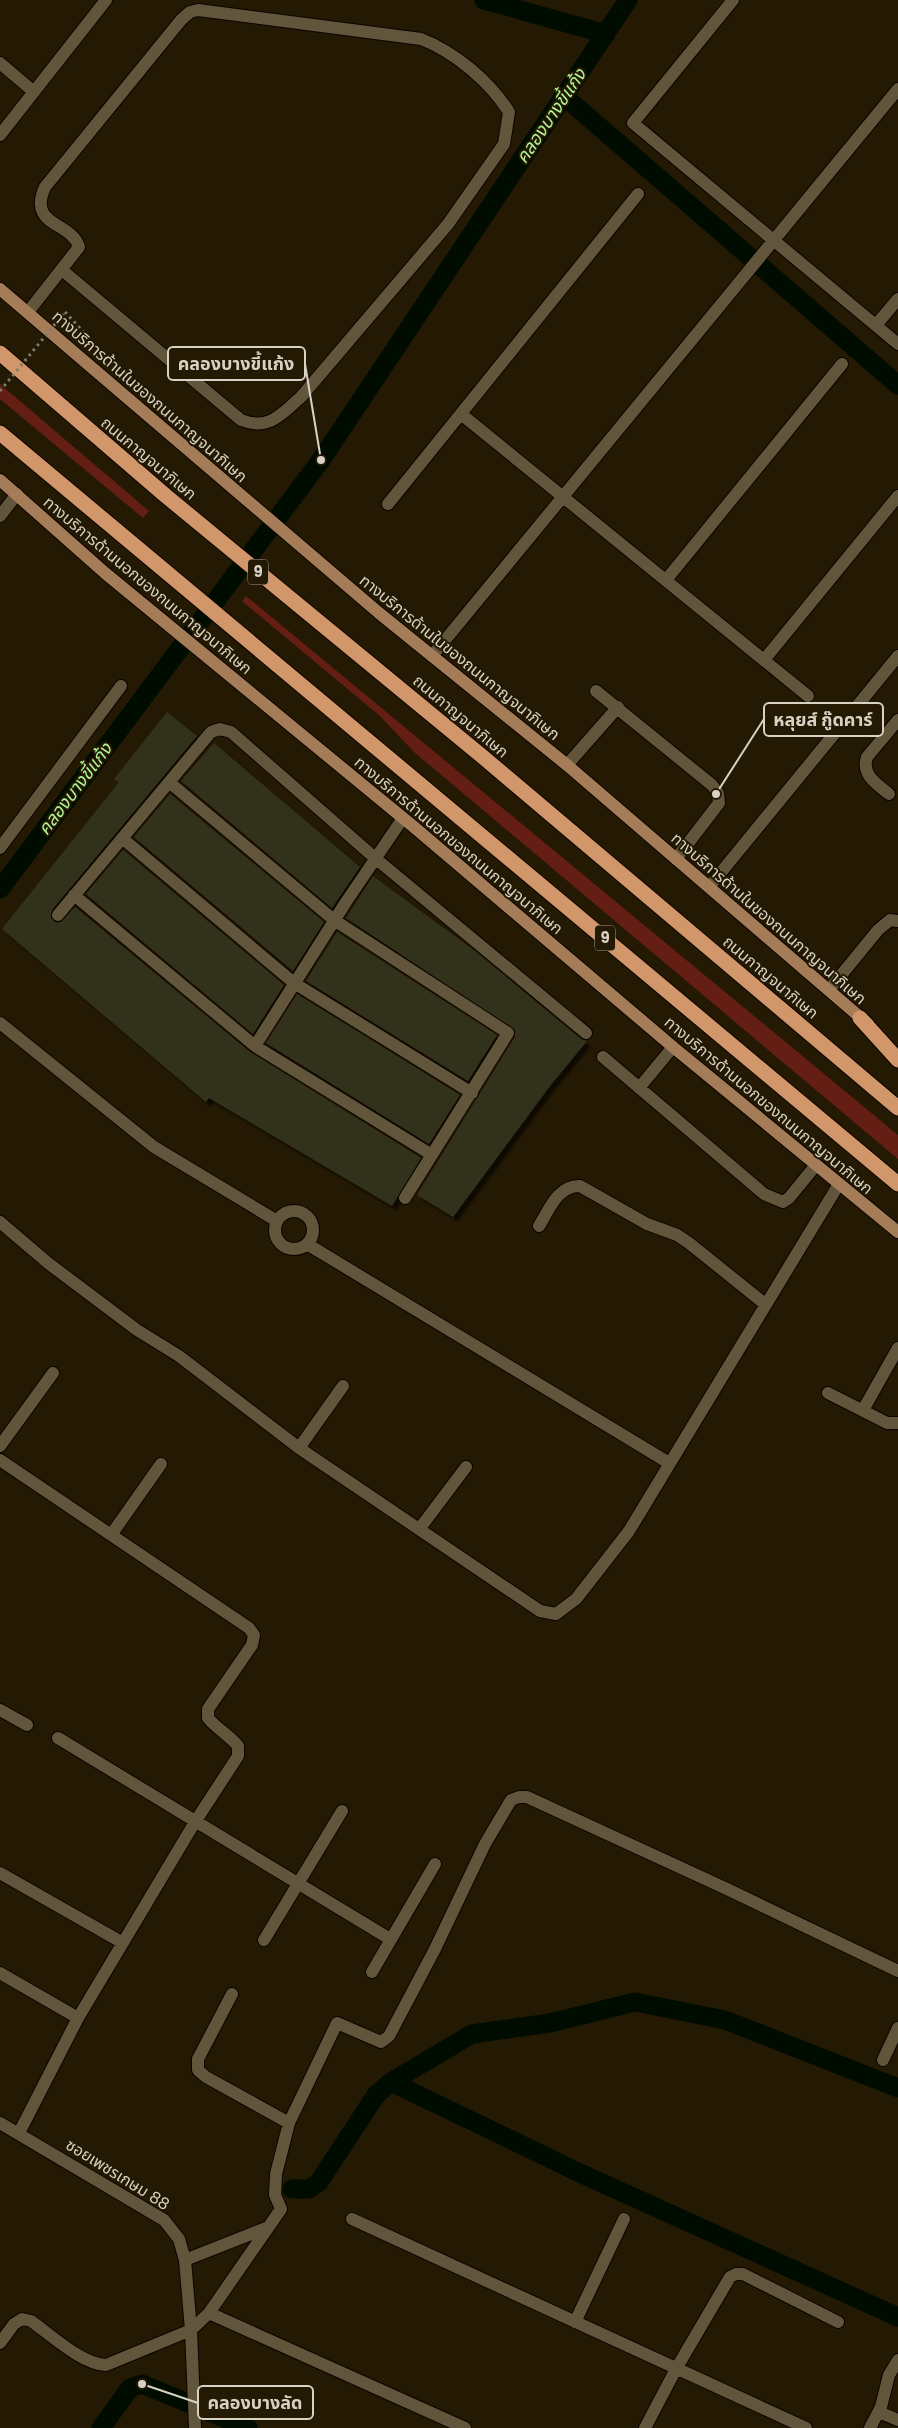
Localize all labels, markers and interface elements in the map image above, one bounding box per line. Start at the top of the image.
water label: คลองบางขี้แก้ง [510,62,592,168]
street label: ทางบริการด้านในของถนนกาญจนาภิเษก [49,306,251,486]
callout: คลองบางขี้แก้ง [168,347,305,380]
text: คลองบางขี้แก้ง [178,351,294,376]
street label: ถนนกาญจนาภิเษก [97,412,201,504]
street label: ทางบริการด้านนอกของถนนกาญจนาภิเษก [38,491,257,680]
road number: 9 [248,560,268,584]
street label: ทางบริการด้านในของถนนกาญจนาภิเษก [356,570,564,744]
street label: ถนนกาญจนาภิเษก [409,670,513,762]
callout: หลุยส์ กู๊ดคาร์ [764,703,883,736]
text: หลุยส์ กู๊ดคาร์ [773,707,873,732]
water label: คลองบางขี้แก้ง [32,736,118,840]
street label: ทางบริการด้านนอกของถนนกาญจนาภิเษก [349,751,568,940]
street label: ทางบริการด้านในของถนนกาญจนาภิเษก [668,828,870,1008]
road number: 9 [595,926,615,950]
street label: ถนนกาญจนาภิเษก [719,931,823,1023]
street label: ทางบริการด้านนอกของถนนกาญจนาภิเษก [659,1011,878,1200]
street label: ซอยเพชรเกษม 88 [61,2133,174,2216]
callout: คลองบางลัด [198,2386,313,2419]
text: คลองบางลัด [207,2390,303,2415]

